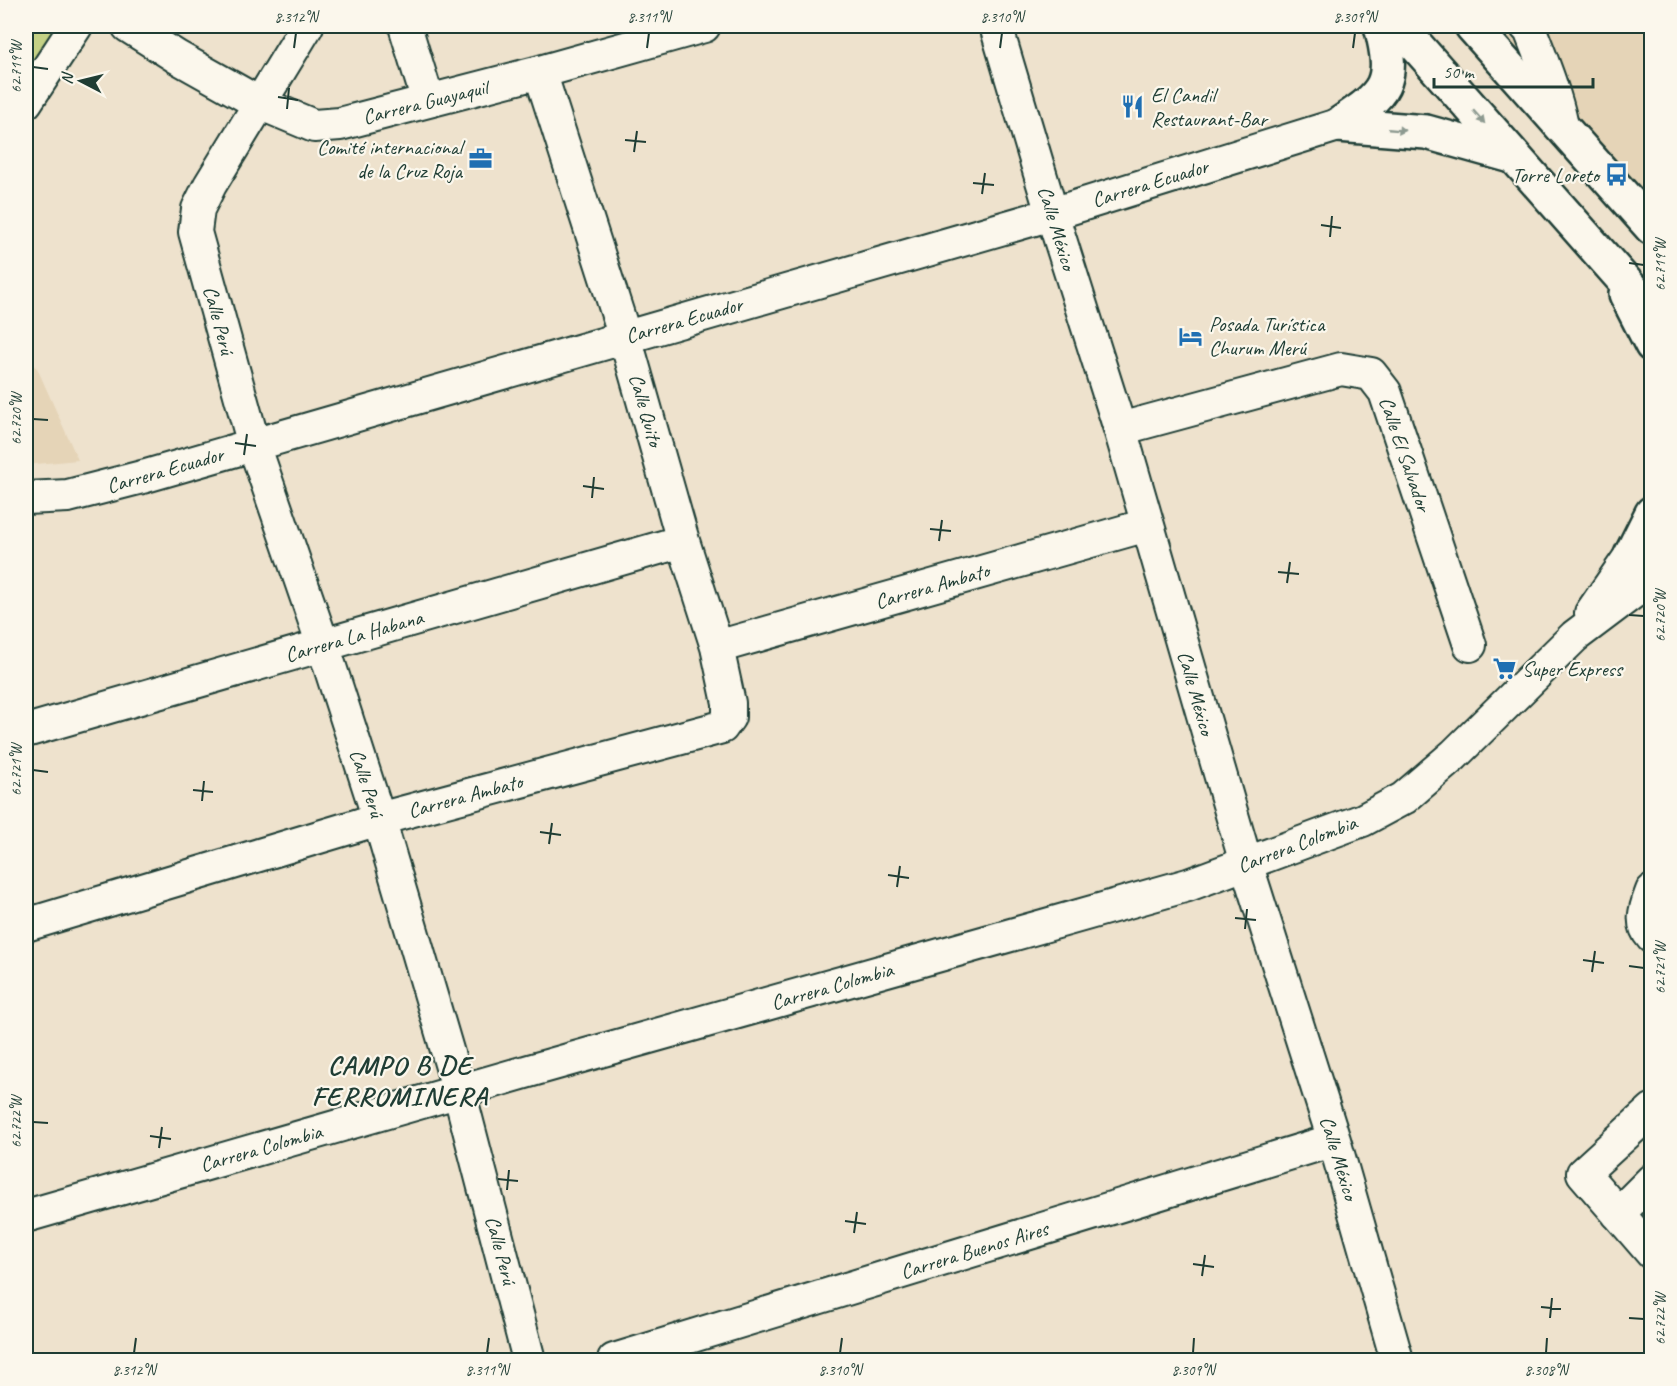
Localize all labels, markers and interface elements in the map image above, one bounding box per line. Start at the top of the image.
text: 8.312°N [274,8,321,27]
text: 8.311°N [627,8,674,27]
text: 8.310°N [980,8,1027,27]
text: 8.309°N [1333,8,1380,27]
text: 62.719°W [7,38,26,93]
north arrow [51,51,111,111]
scale bar [1434,51,1593,89]
text: 50 m [1443,61,1476,83]
text: N [57,70,78,85]
street label: Carrera Guayaquil [360,73,493,130]
place label: El Candil Restaurant-Bar [1151,82,1269,132]
restaurant icon: El Candil Restaurant-Bar [1120,94,1146,120]
one-way arrow [1472,109,1485,124]
one-way arrow [1387,125,1406,135]
place label: Comité internacional de la Cruz Roja [317,134,465,184]
office icon: Comité internacional de la Cruz Roja [467,146,493,172]
street label: Carrera Ecuador [1089,153,1213,213]
place label: Torre Loreto [1512,162,1602,188]
bus stop icon: Torre Loreto [1604,162,1630,188]
street label: Calle México [1032,183,1083,275]
text: 62.719°W [1651,236,1670,291]
street label: Calle Perú [197,283,241,359]
street label: Carrera Ecuador [623,291,747,349]
place label: Posada Turística Churum Merú [1209,311,1326,361]
hotel icon: Posada Turística Churum Merú [1178,323,1204,349]
street label: Calle Quito [623,371,669,452]
text: 62.720°W [7,390,26,445]
street label: Calle El Salvador [1373,393,1438,517]
street label: Carrera Ecuador [104,441,228,499]
street label: Carrera Ambato [872,557,994,615]
text: 62.720°W [1651,587,1670,642]
street label: Carrera La Habana [282,603,428,668]
street label: Calle México [1172,648,1221,740]
supermarket icon: Super Express [1491,656,1517,682]
place label: Super Express [1522,656,1624,682]
text: 62.721°W [7,741,26,796]
street label: Calle Perú [344,746,391,822]
street label: Carrera Ambato [405,768,527,824]
street label: Carrera Colombia [1234,809,1362,879]
text: 62.721°W [1651,939,1670,994]
street label: Carrera Colombia [768,956,898,1016]
district label: CAMPO B DE FERROMINERA [312,1048,489,1113]
text: 62.722°W [7,1093,26,1148]
street label: Calle México [1314,1113,1365,1205]
street label: Carrera Colombia [197,1118,327,1178]
street label: Calle Perú [479,1213,523,1289]
street label: Carrera Buenos Aires [897,1215,1053,1285]
text: 62.722°W [1651,1290,1670,1345]
text: 8.312°N [112,1361,159,1380]
text: 8.311°N [465,1361,512,1380]
text: 8.310°N [818,1361,865,1380]
text: 8.309°N [1171,1361,1218,1380]
text: 8.308°N [1524,1361,1571,1380]

